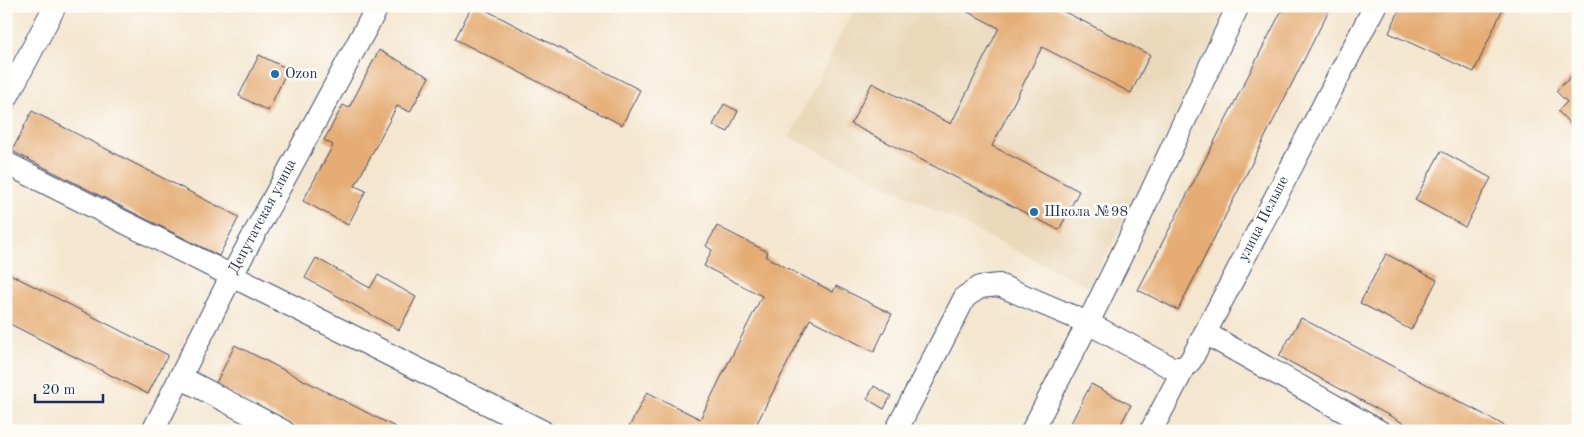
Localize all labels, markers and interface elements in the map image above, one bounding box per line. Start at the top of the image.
place label: Ozon [285,67,318,82]
marker: Ozon [269,68,281,80]
street label: Депутатская улица [226,157,300,277]
street label: улица Пельше [1236,174,1292,264]
place label: Школа №98 [1044,205,1128,220]
marker: Школа №98 [1028,206,1040,218]
scale bar [35,372,102,404]
text: 20 m [42,383,76,398]

